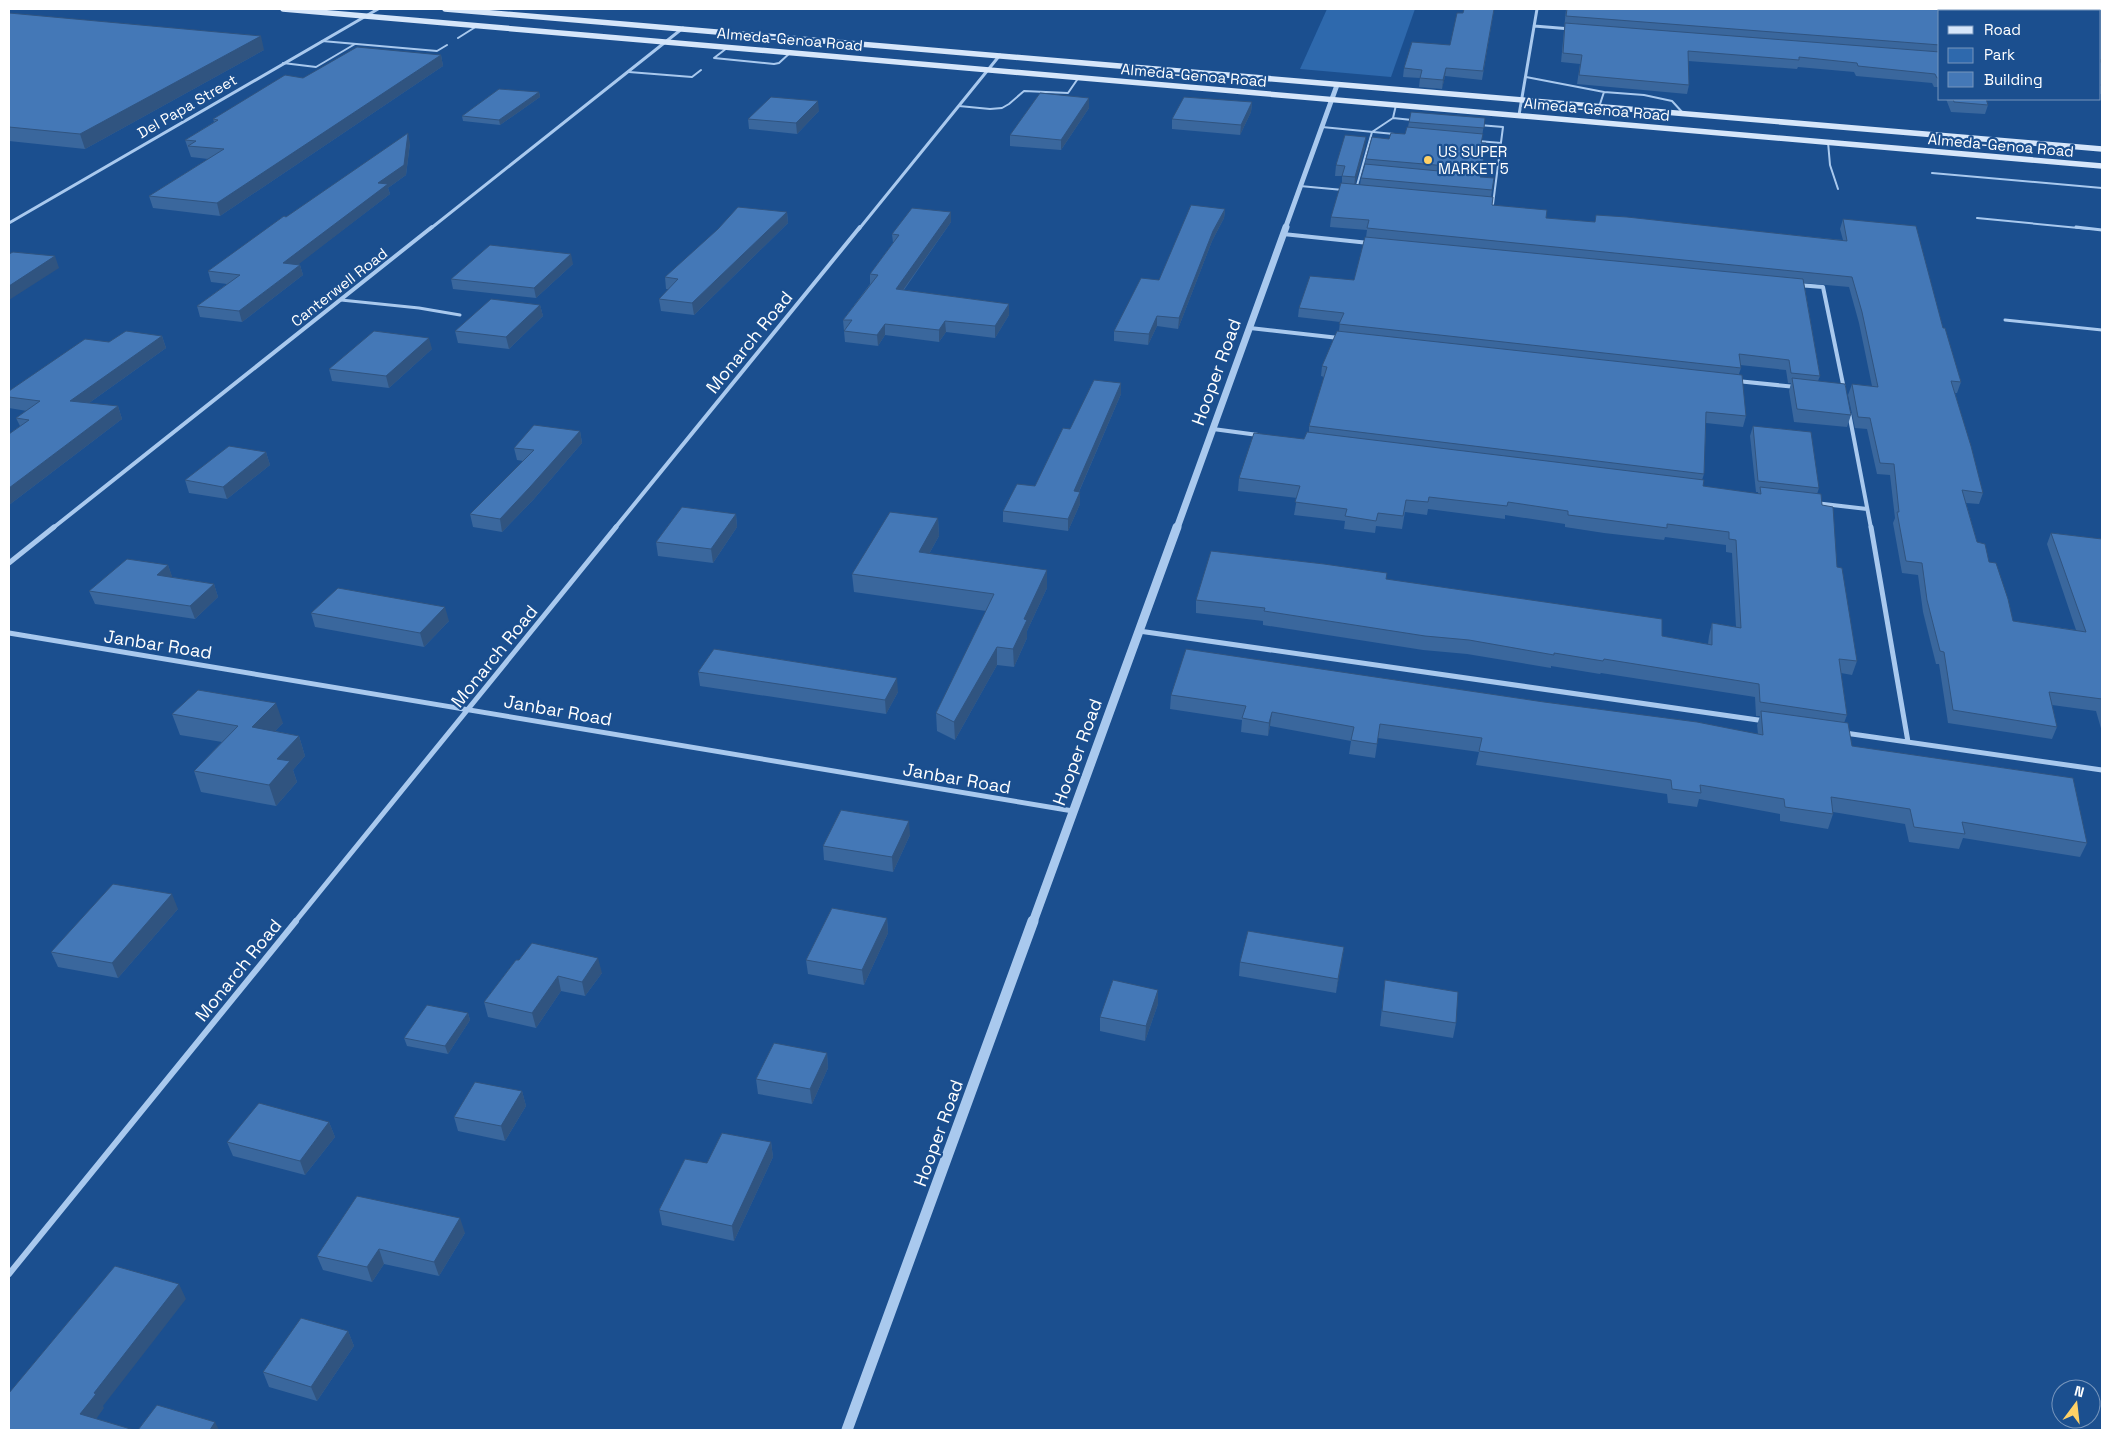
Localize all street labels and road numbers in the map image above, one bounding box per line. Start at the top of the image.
street label: Almeda-Genoa Road [716,23,864,55]
street label: Almeda-Genoa Road [1120,59,1268,91]
street label: Del Papa Street [134,70,240,142]
street label: Almeda-Genoa Road [1523,93,1671,125]
street label: Almeda-Genoa Road [1927,129,2075,161]
street label: Canterwell Road [287,243,391,331]
street label: Monarch Road [701,286,797,398]
street label: Hooper Road [1186,315,1246,429]
street label: Monarch Road [446,600,542,712]
street label: Janbar Road [102,624,214,664]
street label: Janbar Road [502,689,614,731]
street label: Hooper Road [1047,695,1107,809]
street label: Janbar Road [901,757,1013,799]
street label: Monarch Road [190,914,286,1026]
street label: Hooper Road [908,1076,968,1190]

